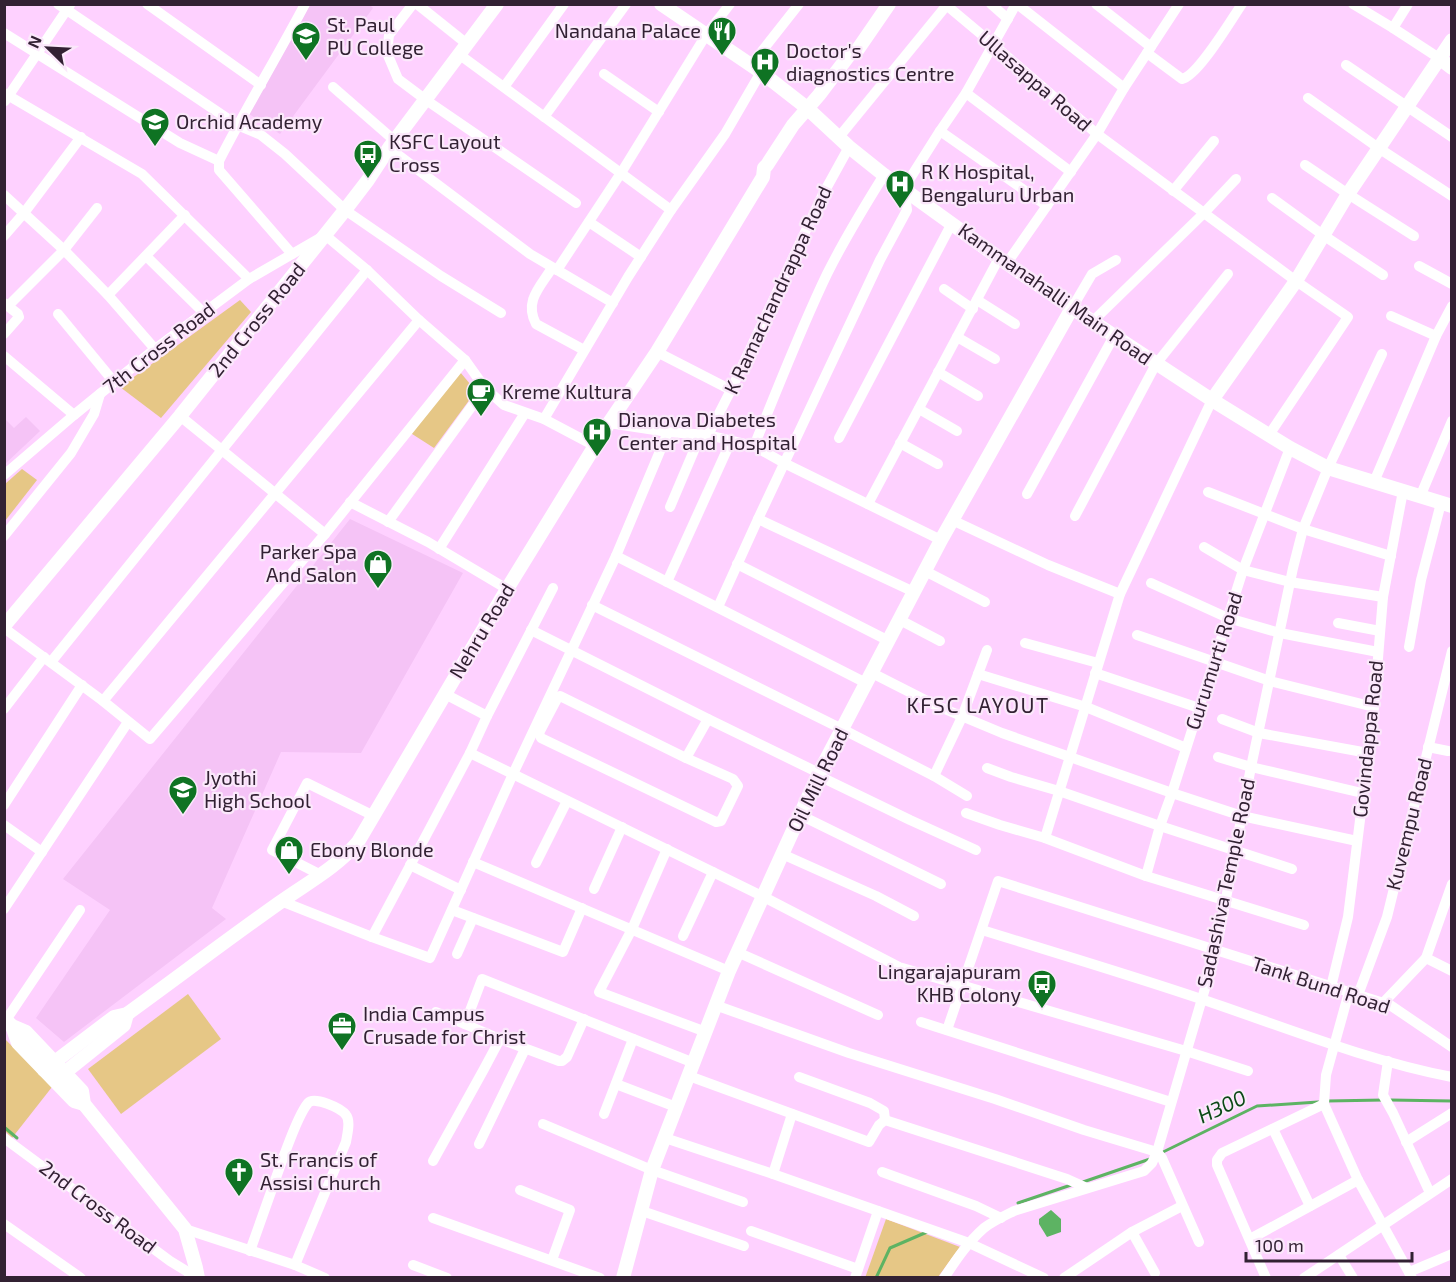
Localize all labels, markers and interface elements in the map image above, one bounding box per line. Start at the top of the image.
place label: St. Paul PU College [327,12,424,59]
restaurant icon: Nandana Palace [706,15,738,57]
north arrow [18,18,78,78]
place label: Nandana Palace [555,18,701,42]
school or university icon: St. Paul PU College [290,20,322,62]
street label: Ullasappa Road [974,25,1097,136]
text: N [23,33,45,51]
place label: Doctor's diagnostics Centre [786,38,955,85]
hospital icon: Doctor's diagnostics Centre [749,46,781,88]
school or university icon: Orchid Academy [139,106,171,148]
place label: Orchid Academy [176,109,323,133]
place label: KSFC Layout Cross [389,129,501,176]
bus stop icon: KSFC Layout Cross [352,138,384,180]
place label: R K Hospital, Bengaluru Urban [921,159,1074,206]
hospital icon: R K Hospital, Bengaluru Urban [884,168,916,210]
street label: K Ramachandrappa Road [718,182,836,398]
street label: Kammanahalli Main Road [954,217,1157,369]
street label: 2nd Cross Road [203,257,310,381]
street label: 7th Cross Road [98,296,219,398]
cafe icon: Kreme Kultura [465,376,497,418]
place label: Kreme Kultura [502,379,632,403]
place label: Dianova Diabetes Center and Hospital [618,407,797,454]
hospital icon: Dianova Diabetes Center and Hospital [581,416,613,458]
place label: Parker Spa And Salon [260,539,357,586]
shop icon: Parker Spa And Salon [362,548,394,590]
street label: Nehru Road [443,579,519,682]
street label: Gurumurti Road [1179,589,1247,733]
street label: Govindappa Road [1347,659,1387,819]
district label: KFSC LAYOUT [906,692,1050,717]
street label: Oil Mill Road [782,724,853,835]
street label: Kuvempu Road [1380,755,1436,892]
place label: Jyothi High School [204,765,311,812]
school or university icon: Jyothi High School [167,774,199,816]
street label: Sadashiva Temple Road [1191,776,1259,990]
shop icon: Ebony Blonde [273,834,305,876]
place label: Ebony Blonde [310,837,434,861]
street label: Tank Bund Road [1249,950,1394,1018]
place label: Lingarajapuram KHB Colony [878,959,1021,1006]
bus stop icon: Lingarajapuram KHB Colony [1026,968,1058,1010]
place label: India Campus Crusade for Christ [363,1001,526,1048]
office icon: India Campus Crusade for Christ [326,1010,358,1052]
water label: H300 [1193,1084,1250,1128]
place label: St. Francis of Assisi Church [260,1147,381,1194]
street label: 2nd Cross Road [35,1154,162,1258]
church icon: St. Francis of Assisi Church [223,1156,255,1198]
scale bar [1246,1225,1412,1263]
text: 100 m [1255,1234,1304,1256]

